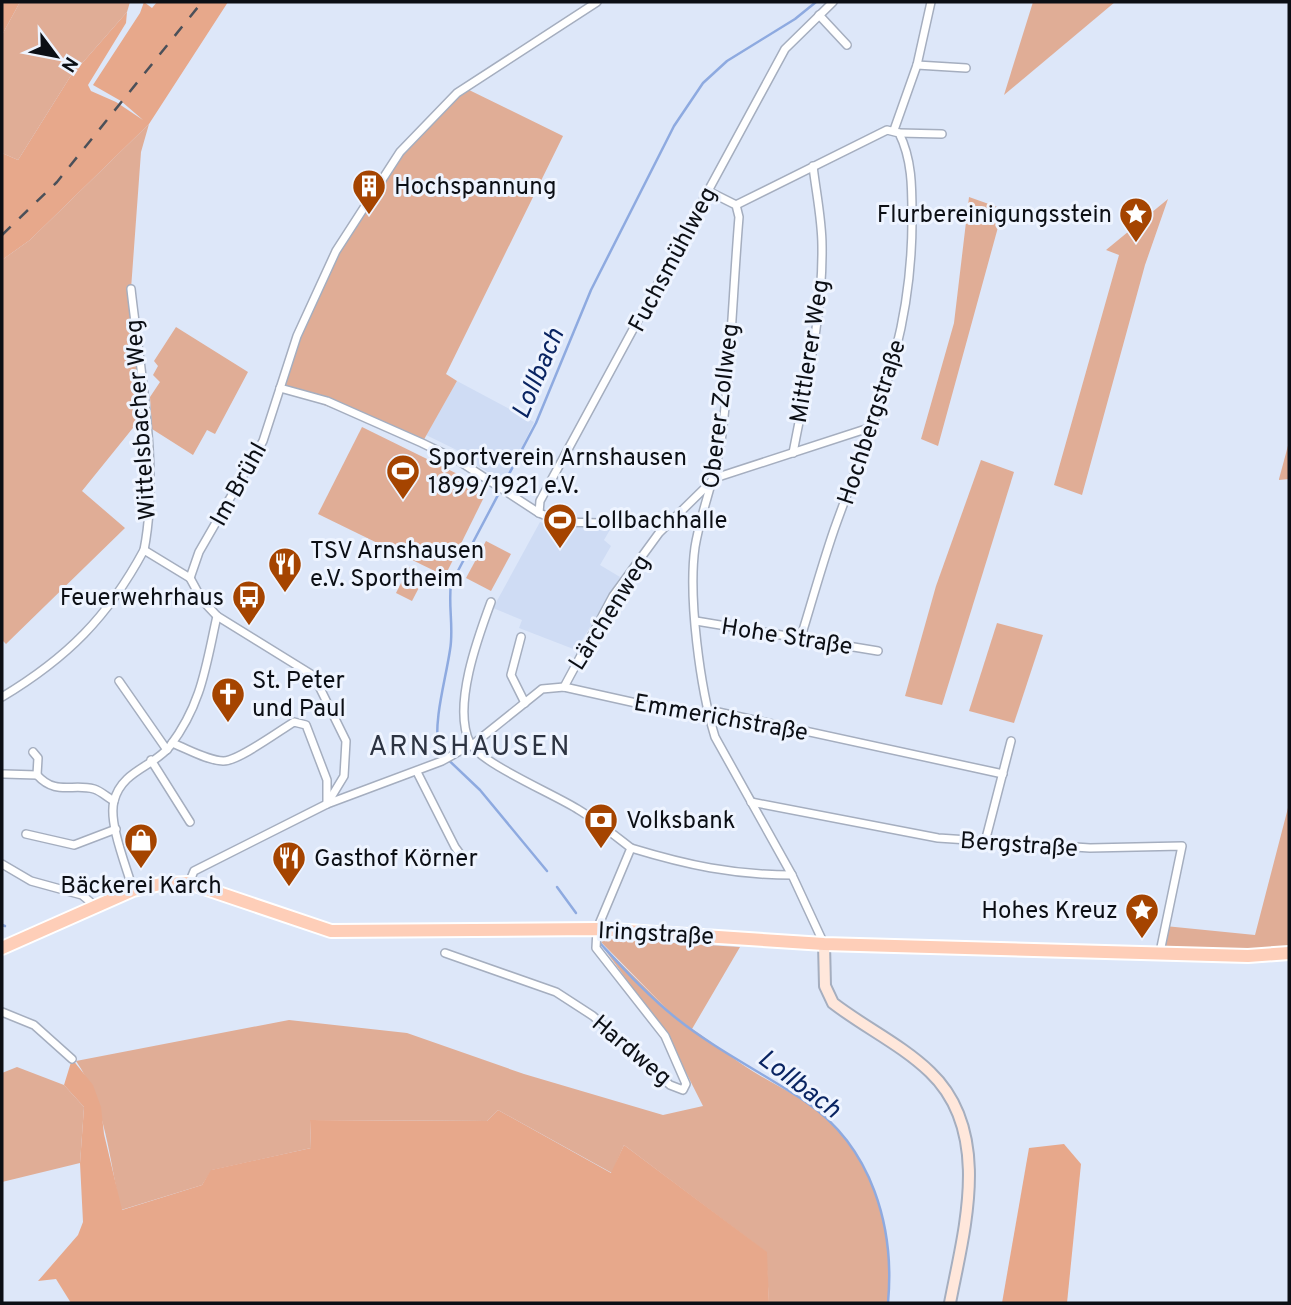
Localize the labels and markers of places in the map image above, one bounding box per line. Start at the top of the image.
building icon: Hochspannung [350,167,388,216]
place label: Hochspannung [394,173,557,203]
place icon: Flurbereinigungsstein [1117,195,1155,244]
place label: Flurbereinigungsstein [877,201,1112,231]
place label: Sportverein Arnshausen 1899/1921 e.V. [428,444,687,502]
sports icon: Sportverein Arnshausen 1899/1921 e.V. [384,452,422,501]
sports icon: Lollbachhalle [541,501,579,550]
place label: Lollbachhalle [584,507,727,537]
place label: TSV Arnshausen e.V. Sportheim [310,537,484,595]
restaurant icon: TSV Arnshausen e.V. Sportheim [266,545,304,594]
bus stop icon: Feuerwehrhaus [230,578,268,627]
place label: Feuerwehrhaus [60,584,224,614]
place label: St. Peter und Paul [252,667,346,725]
church icon: St. Peter und Paul [209,675,247,724]
bank icon: Volksbank [582,801,620,850]
place label: Volksbank [626,807,736,837]
shop icon: Bäckerei Karch [122,821,160,870]
restaurant icon: Gasthof Körner [270,839,308,888]
place label: Gasthof Körner [314,845,478,875]
place label: Bäckerei Karch [60,872,222,902]
place icon: Hohes Kreuz [1123,891,1161,940]
place label: Hohes Kreuz [981,897,1118,927]

